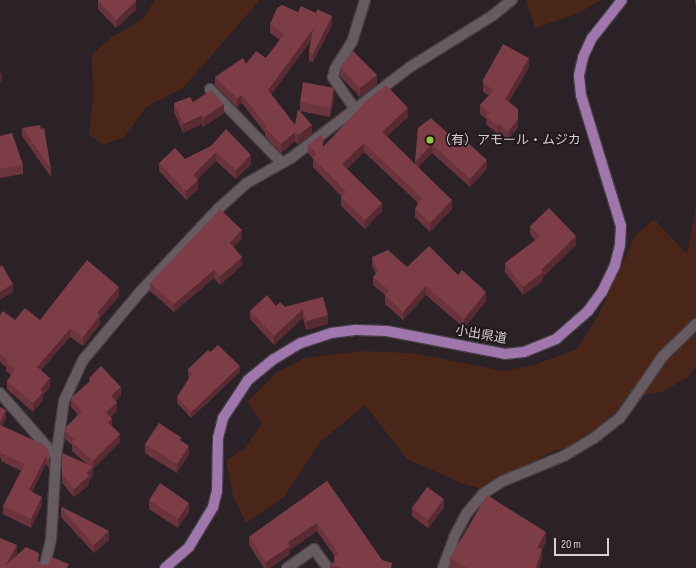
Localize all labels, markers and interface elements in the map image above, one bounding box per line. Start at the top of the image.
place label: （有）アモール・ムジカ [438,132,581,148]
marker: （有）アモール・ムジカ [425,135,435,145]
street label: 小出県道 [454,323,508,347]
scale bar [556,530,611,556]
text: 20 m [561,537,581,552]

